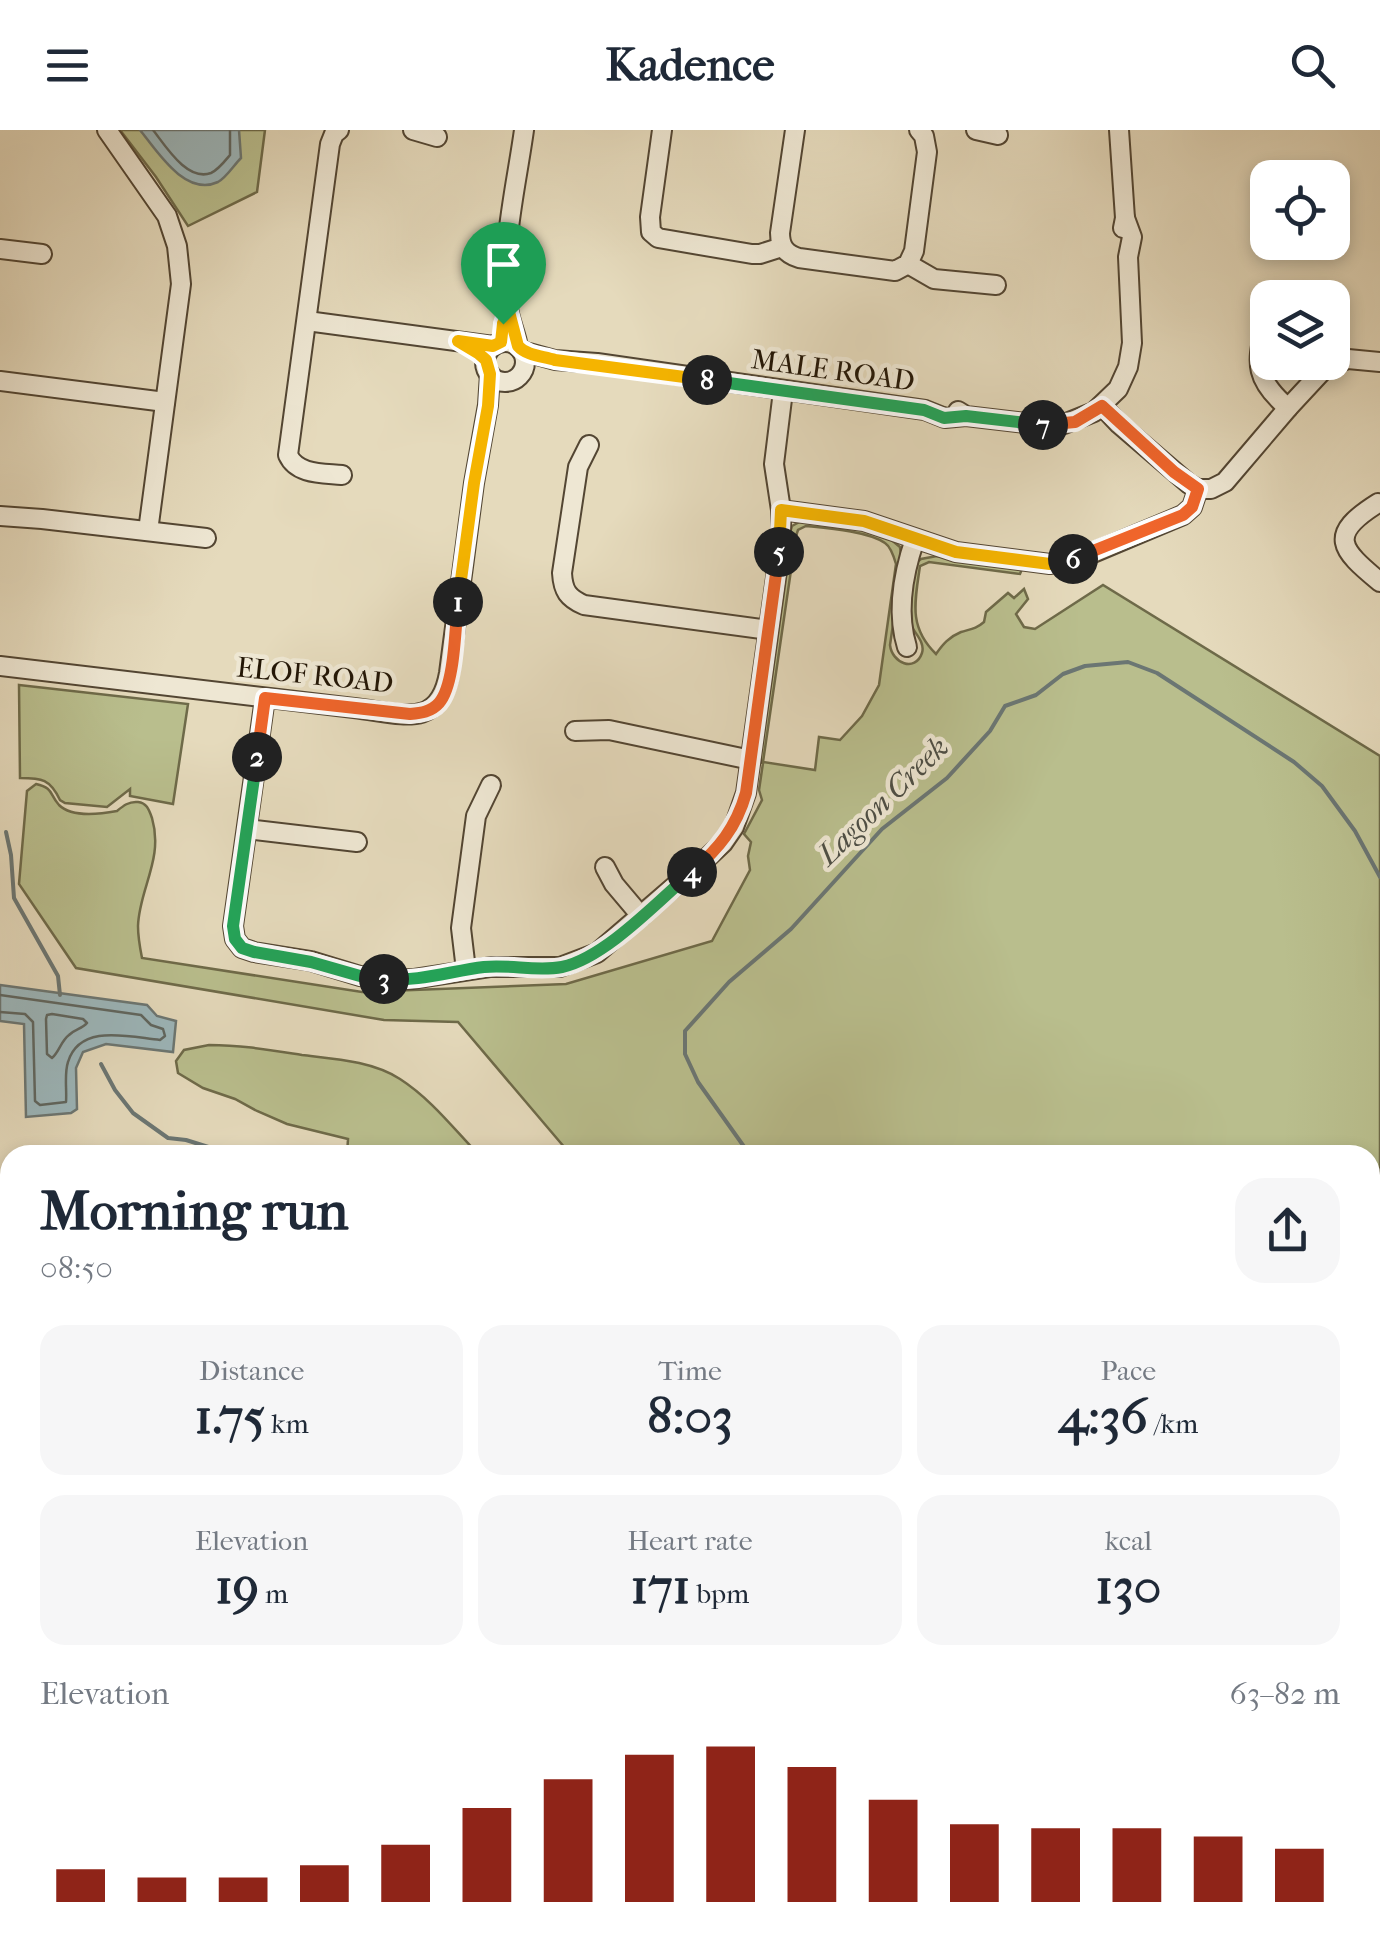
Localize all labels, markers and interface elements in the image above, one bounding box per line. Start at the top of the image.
icon: menu [40,38,95,93]
icon: search [1285,38,1340,93]
text: Kadence [606,39,774,92]
map controls [1250,160,1350,380]
button: locate [1250,160,1350,260]
pin [461,222,546,325]
icon: arrive [476,237,531,292]
button: layers [1250,280,1350,380]
street label: MALE ROAD [749,342,917,398]
pin: 8 [682,355,732,405]
text: 8 [700,363,714,396]
pin: 7 [1018,400,1068,450]
text: 7 [1036,408,1050,441]
pin: 5 [754,527,804,577]
pin: 6 [1048,534,1098,584]
text: 5 [773,535,785,568]
text: 6 [1065,542,1081,575]
pin: 1 [433,577,483,627]
text: 1 [453,585,463,618]
street label: ELOF ROAD [235,650,395,700]
water label: Lagoon Creek [809,730,956,874]
pin: 2 [232,732,282,782]
text: 2 [250,740,264,773]
pin: 4 [667,847,717,897]
text: 4 [684,855,700,888]
pin: 3 [359,954,409,1004]
text: 3 [378,962,390,995]
button: share [1235,1178,1340,1283]
text: Morning run [40,1179,348,1243]
text: 08:50 [40,1249,113,1286]
text: Distance [199,1354,304,1387]
text: Time [658,1354,722,1387]
text: Pace [1100,1354,1156,1387]
text: 1.75 [195,1387,265,1446]
text: 8:03 [647,1387,733,1446]
text: 4:36 [1058,1387,1148,1446]
text: km [265,1407,309,1440]
text: /km [1148,1407,1198,1440]
text: Elevation [195,1524,308,1557]
text: Heart rate [627,1524,753,1557]
text: kcal [1105,1524,1152,1557]
text: 19 [215,1557,259,1616]
text: 171 [631,1557,690,1616]
text: 130 [1095,1557,1161,1616]
text: m [259,1577,288,1610]
text: bpm [690,1577,749,1610]
text: Elevation [40,1675,169,1712]
text: 63–82 m [1230,1675,1340,1712]

